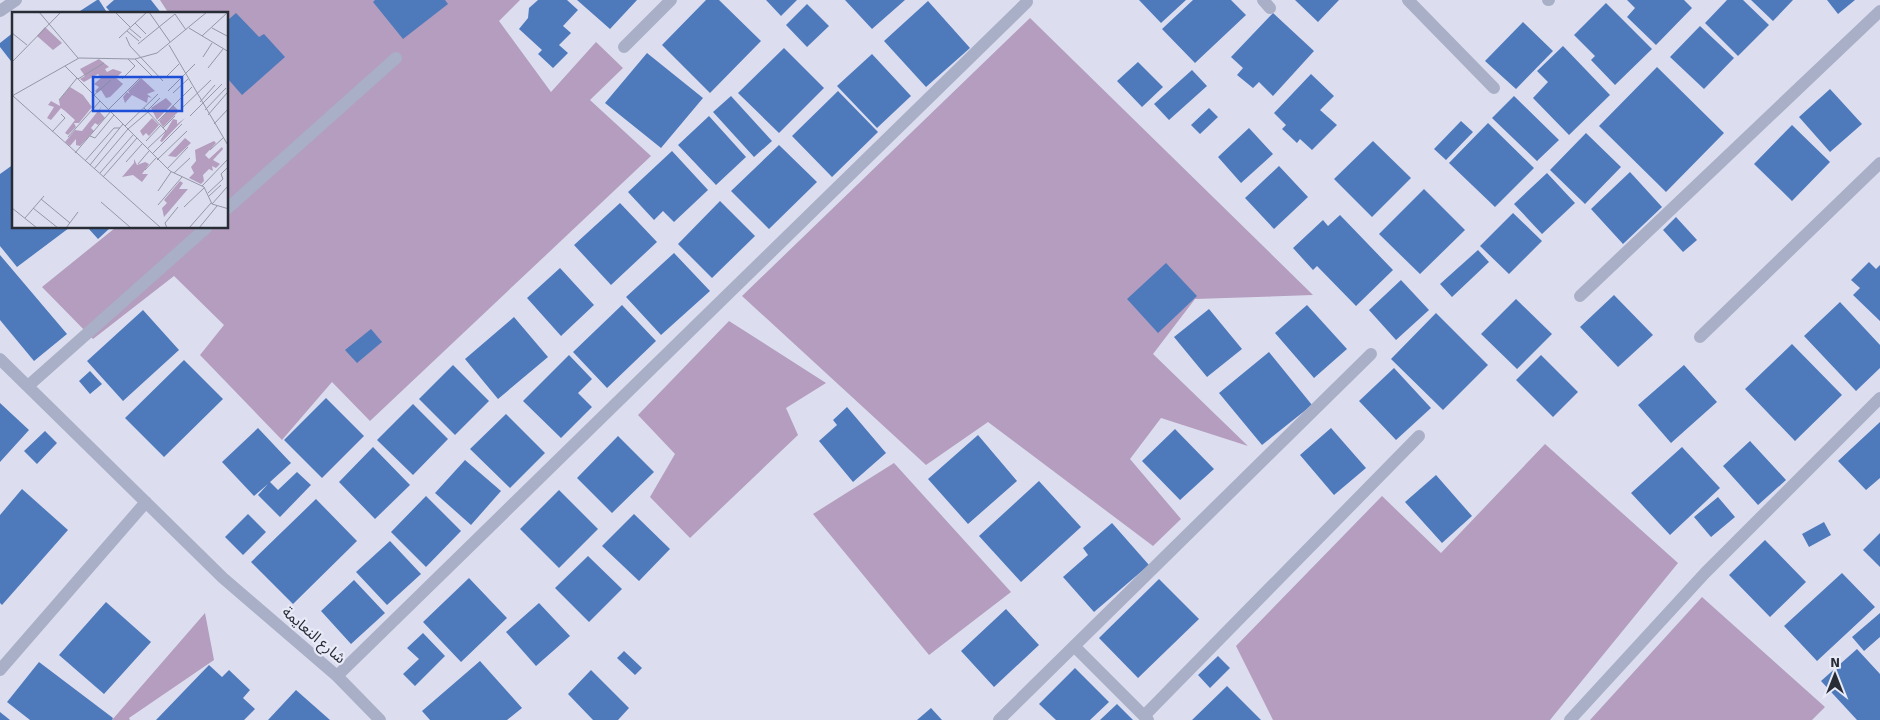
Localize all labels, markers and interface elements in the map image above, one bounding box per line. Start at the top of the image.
inset map [12,12,229,229]
street label: شارع النعايمة [277,603,349,670]
north arrow [1810,650,1860,700]
text: N [1830,654,1840,671]

